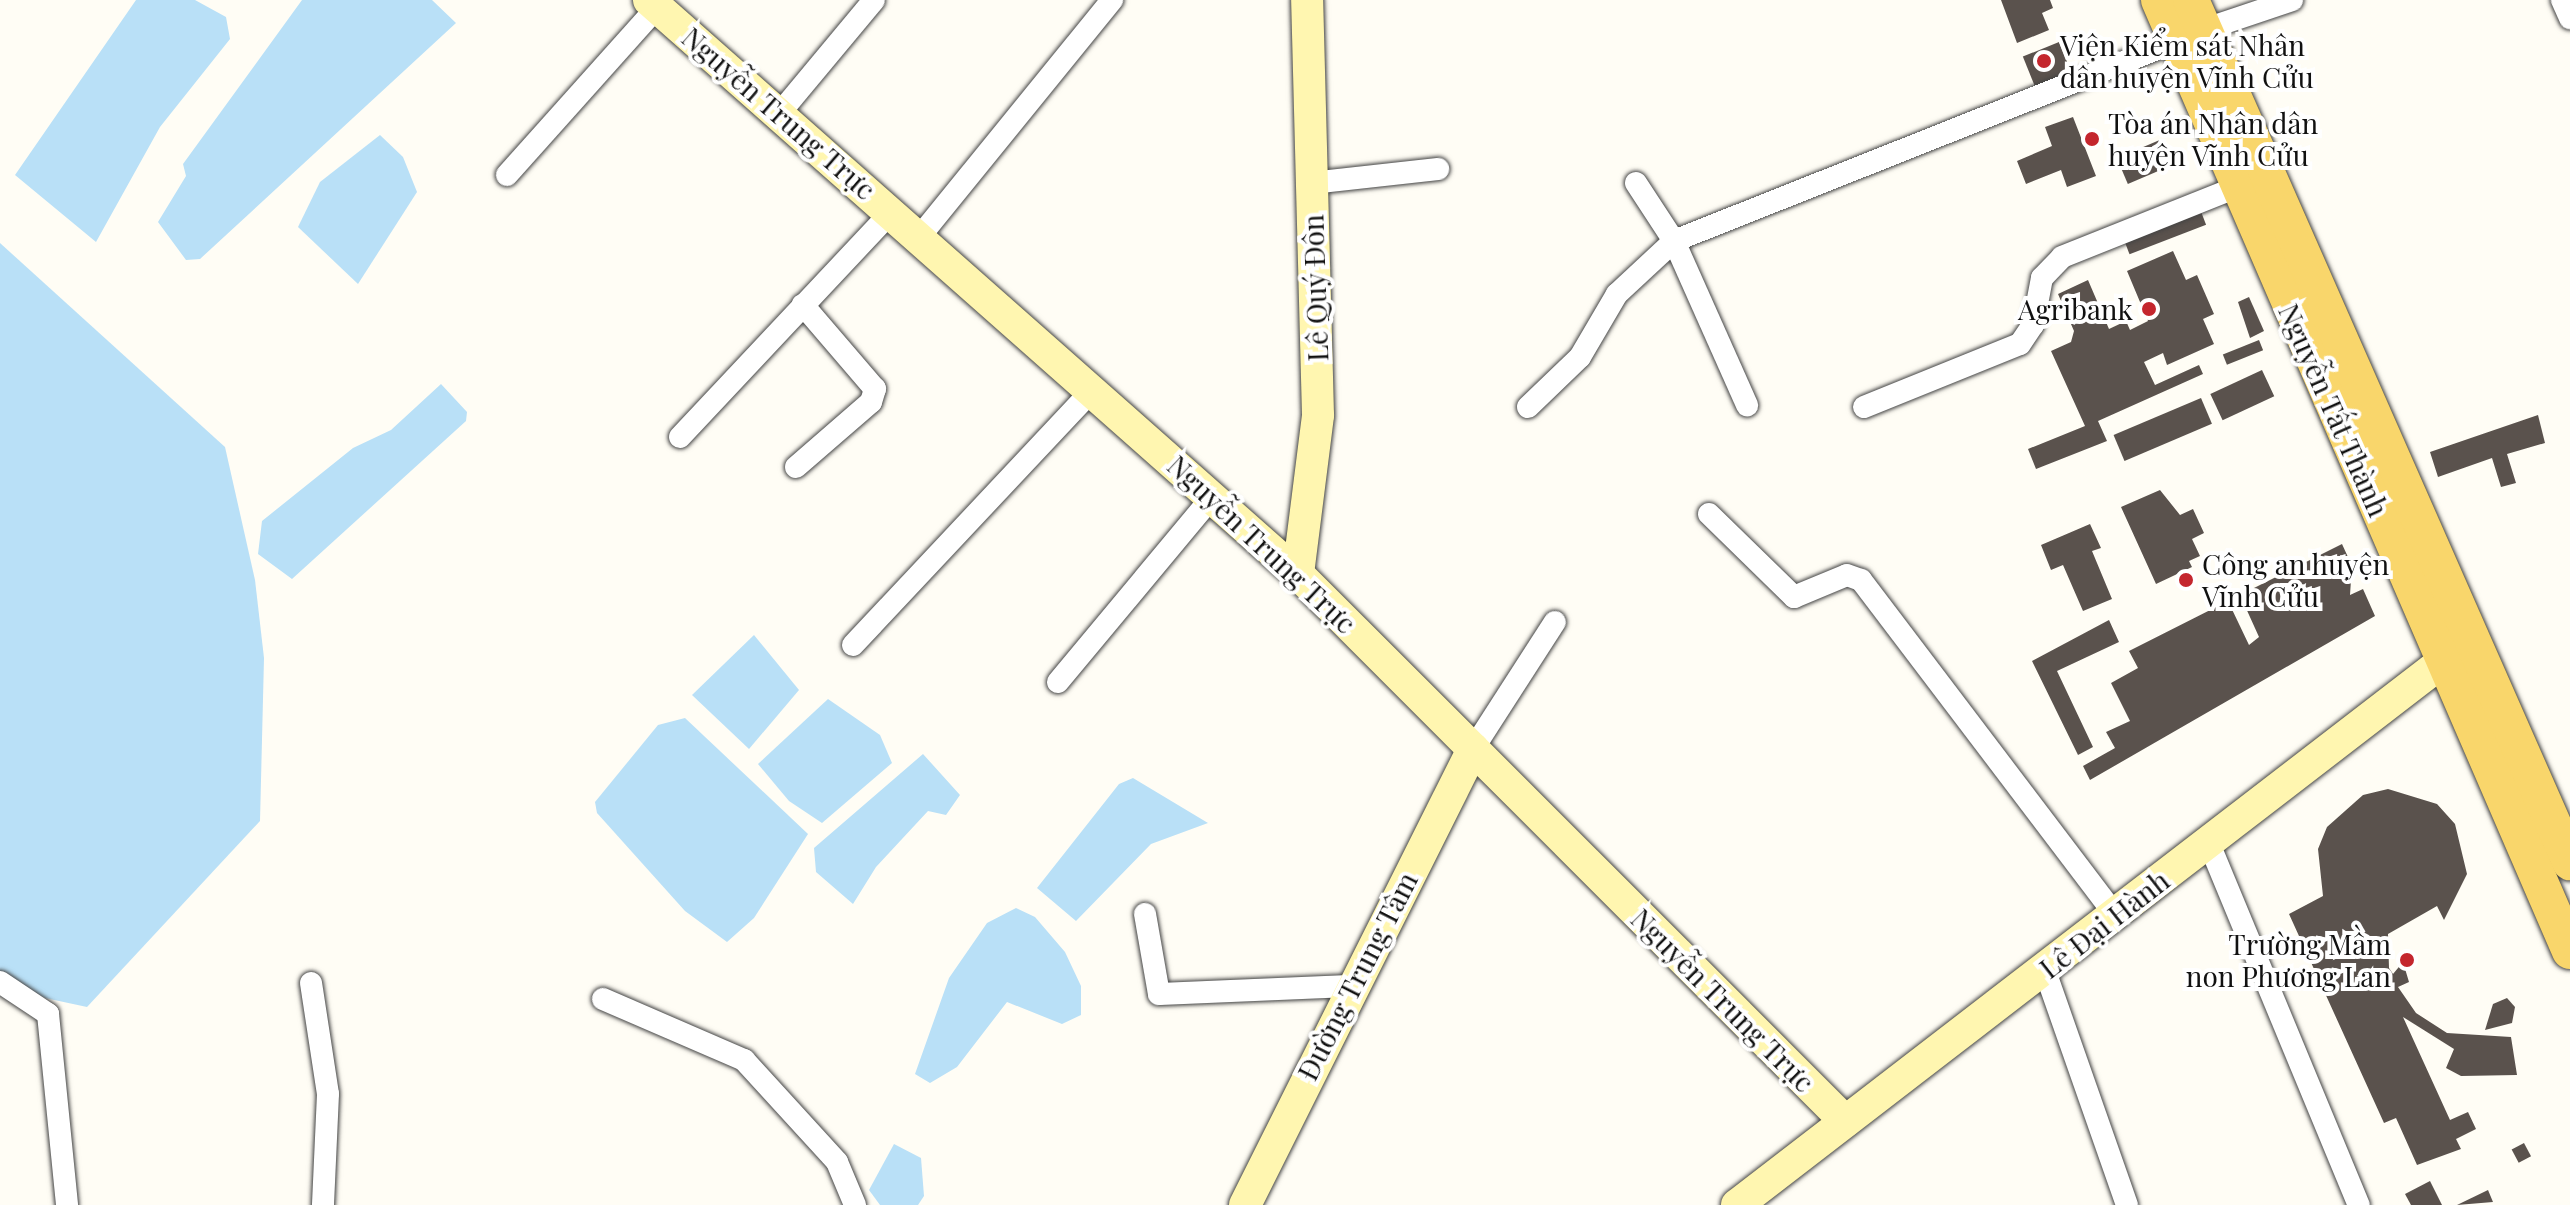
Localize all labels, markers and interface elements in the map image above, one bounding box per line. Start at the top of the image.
street label: Nguyễn Trung Trực [675,20,883,206]
place label: Viện Kiểm sát Nhân dân huyện Vĩnh Cửu [2060,28,2316,94]
marker: Viện Kiểm sát Nhân dân huyện Vĩnh Cửu [2035,52,2053,70]
place label: Tòa án Nhân dân huyện Vĩnh Cửu [2108,106,2319,172]
marker: Tòa án Nhân dân huyện Vĩnh Cửu [2083,130,2101,148]
street label: Lê Quý Đôn [1296,213,1334,363]
place label: Agribank [2018,292,2133,326]
street label: Nguyễn Tất Thành [2272,298,2396,522]
marker: Agribank [2140,300,2158,318]
street label: Nguyễn Trung Trực [1160,448,1364,640]
place label: Công an huyện Vĩnh Cửu [2202,547,2390,613]
marker: Công an huyện Vĩnh Cửu [2177,571,2195,589]
street label: Lê Đại Hành [2033,863,2175,985]
street label: Đường Trung Tâm [1290,866,1424,1086]
street label: Nguyễn Trung Trực [1624,901,1822,1099]
place label: Trường Mầm non Phương Lan [2186,927,2391,993]
marker: Trường Mầm non Phương Lan [2398,951,2416,969]

